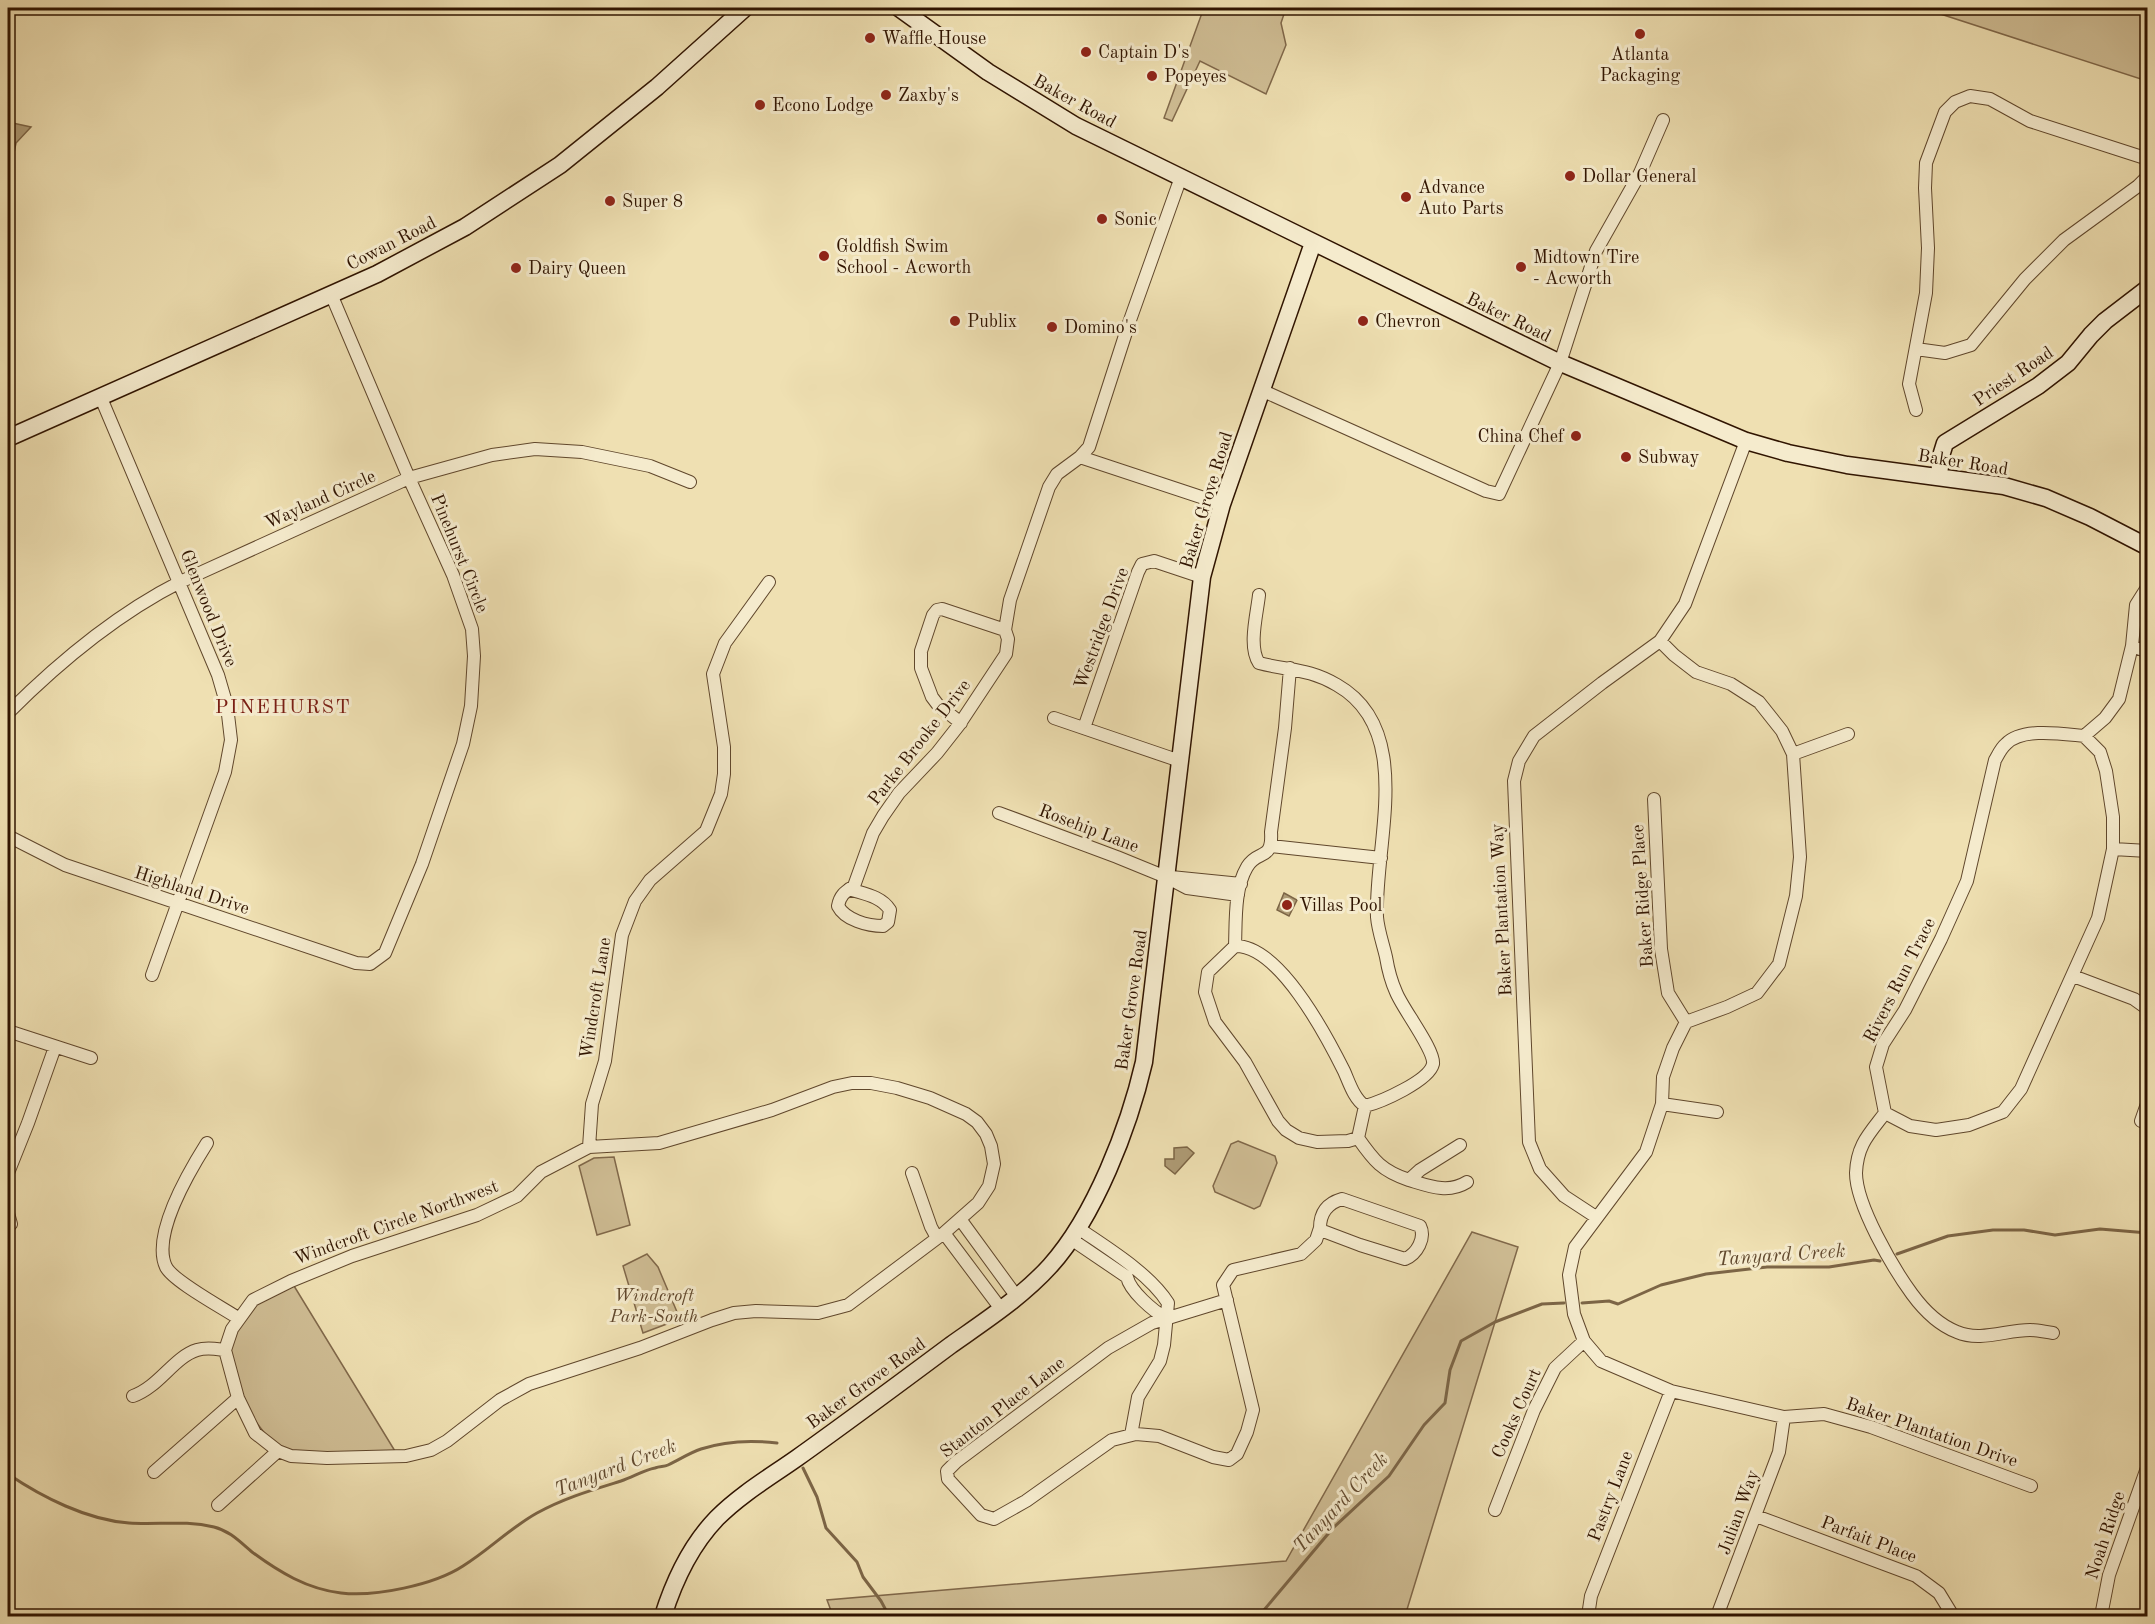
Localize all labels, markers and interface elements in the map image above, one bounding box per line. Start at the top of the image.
marker: Atlanta Packaging [1633,27,1647,41]
place label: Waffle House [882,30,986,48]
marker: Waffle House [863,31,877,45]
place label: Captain D's [1098,44,1189,62]
marker: Captain D's [1079,45,1093,59]
place label: Atlanta Packaging [1600,46,1681,85]
place label: Popeyes [1164,68,1227,86]
marker: Popeyes [1145,69,1159,83]
street label: Baker Road [1030,72,1119,132]
place label: Zaxby's [898,87,959,105]
marker: Zaxby's [879,88,893,102]
place label: Econo Lodge [772,97,873,115]
marker: Econo Lodge [753,98,767,112]
place label: Dollar General [1582,168,1697,186]
marker: Dollar General [1563,169,1577,183]
place label: Advance Auto Parts [1418,179,1504,218]
marker: Advance Auto Parts [1399,190,1413,204]
place label: Super 8 [622,193,683,211]
marker: Super 8 [603,194,617,208]
place label: Sonic [1114,211,1157,229]
marker: Sonic [1095,212,1109,226]
street label: Cowan Road [344,214,439,274]
place label: Goldfish Swim School - Acworth [836,238,972,277]
marker: Goldfish Swim School - Acworth [817,249,831,263]
place label: Midtown Tire - Acworth [1533,249,1639,288]
place label: Dairy Queen [528,260,627,278]
marker: Midtown Tire - Acworth [1514,260,1528,274]
marker: Dairy Queen [509,261,523,275]
street label: Baker Road [1464,290,1554,346]
place label: Publix [967,313,1017,331]
place label: Chevron [1375,313,1441,331]
marker: Publix [948,314,962,328]
marker: Chevron [1356,314,1370,328]
place label: Domino's [1064,319,1137,337]
marker: Domino's [1045,320,1059,334]
street label: Priest Road [1970,344,2057,410]
place label: China Chef [1478,428,1565,446]
marker: China Chef [1569,429,1583,443]
street label: Baker Grove Road [1178,430,1236,571]
street label: Baker Road [1916,447,2009,479]
place label: Subway [1638,449,1700,467]
marker: Subway [1619,450,1633,464]
street label: Wayland Circle [262,467,378,532]
street label: Pinehurst Circle [427,491,491,615]
street label: Glenwood Drive [176,547,240,669]
street label: Westridge Drive [1072,565,1132,691]
street label: Parke Brooke Drive [865,676,974,809]
district label: PINEHURST [215,698,351,718]
street label: Rosehip Lane [1036,802,1141,856]
street label: Baker Plantation Way [1488,823,1516,997]
street label: Baker Ridge Place [1629,824,1657,968]
street label: Highland Drive [132,864,251,918]
place label: Villas Pool [1299,897,1383,915]
marker: Villas Pool [1280,898,1294,912]
street label: Rivers Run Trace [1861,915,1939,1046]
street label: Baker Grove Road [1113,929,1151,1072]
street label: Windcroft Lane [577,936,614,1060]
street label: Windcroft Circle Northwest [292,1178,501,1268]
water label: Tanyard Creek [1716,1242,1846,1270]
park label: Windcroft Park-South [609,1287,698,1326]
street label: Baker Grove Road [804,1335,929,1433]
street label: Stanton Place Lane [937,1354,1068,1462]
street label: Cooks Court [1489,1366,1545,1461]
street label: Baker Plantation Drive [1843,1395,2020,1471]
water label: Tanyard Creek [552,1436,680,1501]
water label: Tanyard Creek [1290,1449,1393,1557]
street label: Pastry Lane [1585,1449,1636,1544]
street label: Julian Way [1715,1467,1763,1557]
street label: Noah Ridge [2083,1489,2129,1582]
street label: Parfait Place [1818,1513,1919,1566]

